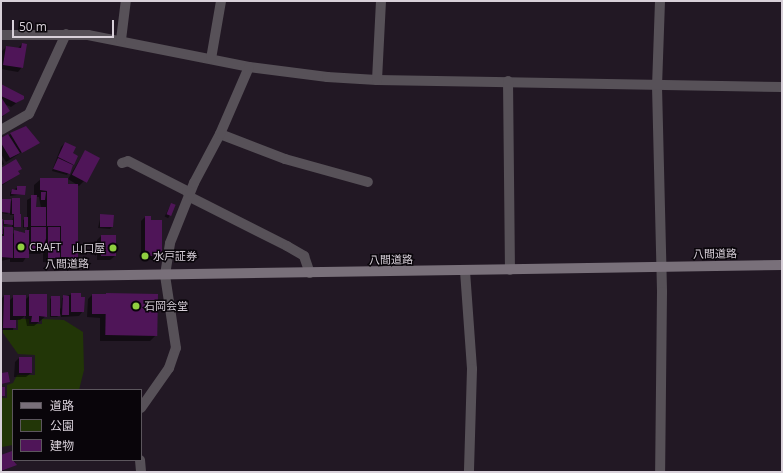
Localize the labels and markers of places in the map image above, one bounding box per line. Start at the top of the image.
place label: CRAFT [29,240,61,254]
place label: 山口屋 [72,241,105,255]
marker: CRAFT [16,242,26,252]
marker: 山口屋 [108,243,118,253]
place label: 水戸証券 [153,249,197,263]
marker: 水戸証券 [140,251,150,261]
place label: 石岡会堂 [144,299,188,313]
marker: 石岡会堂 [131,301,141,311]

